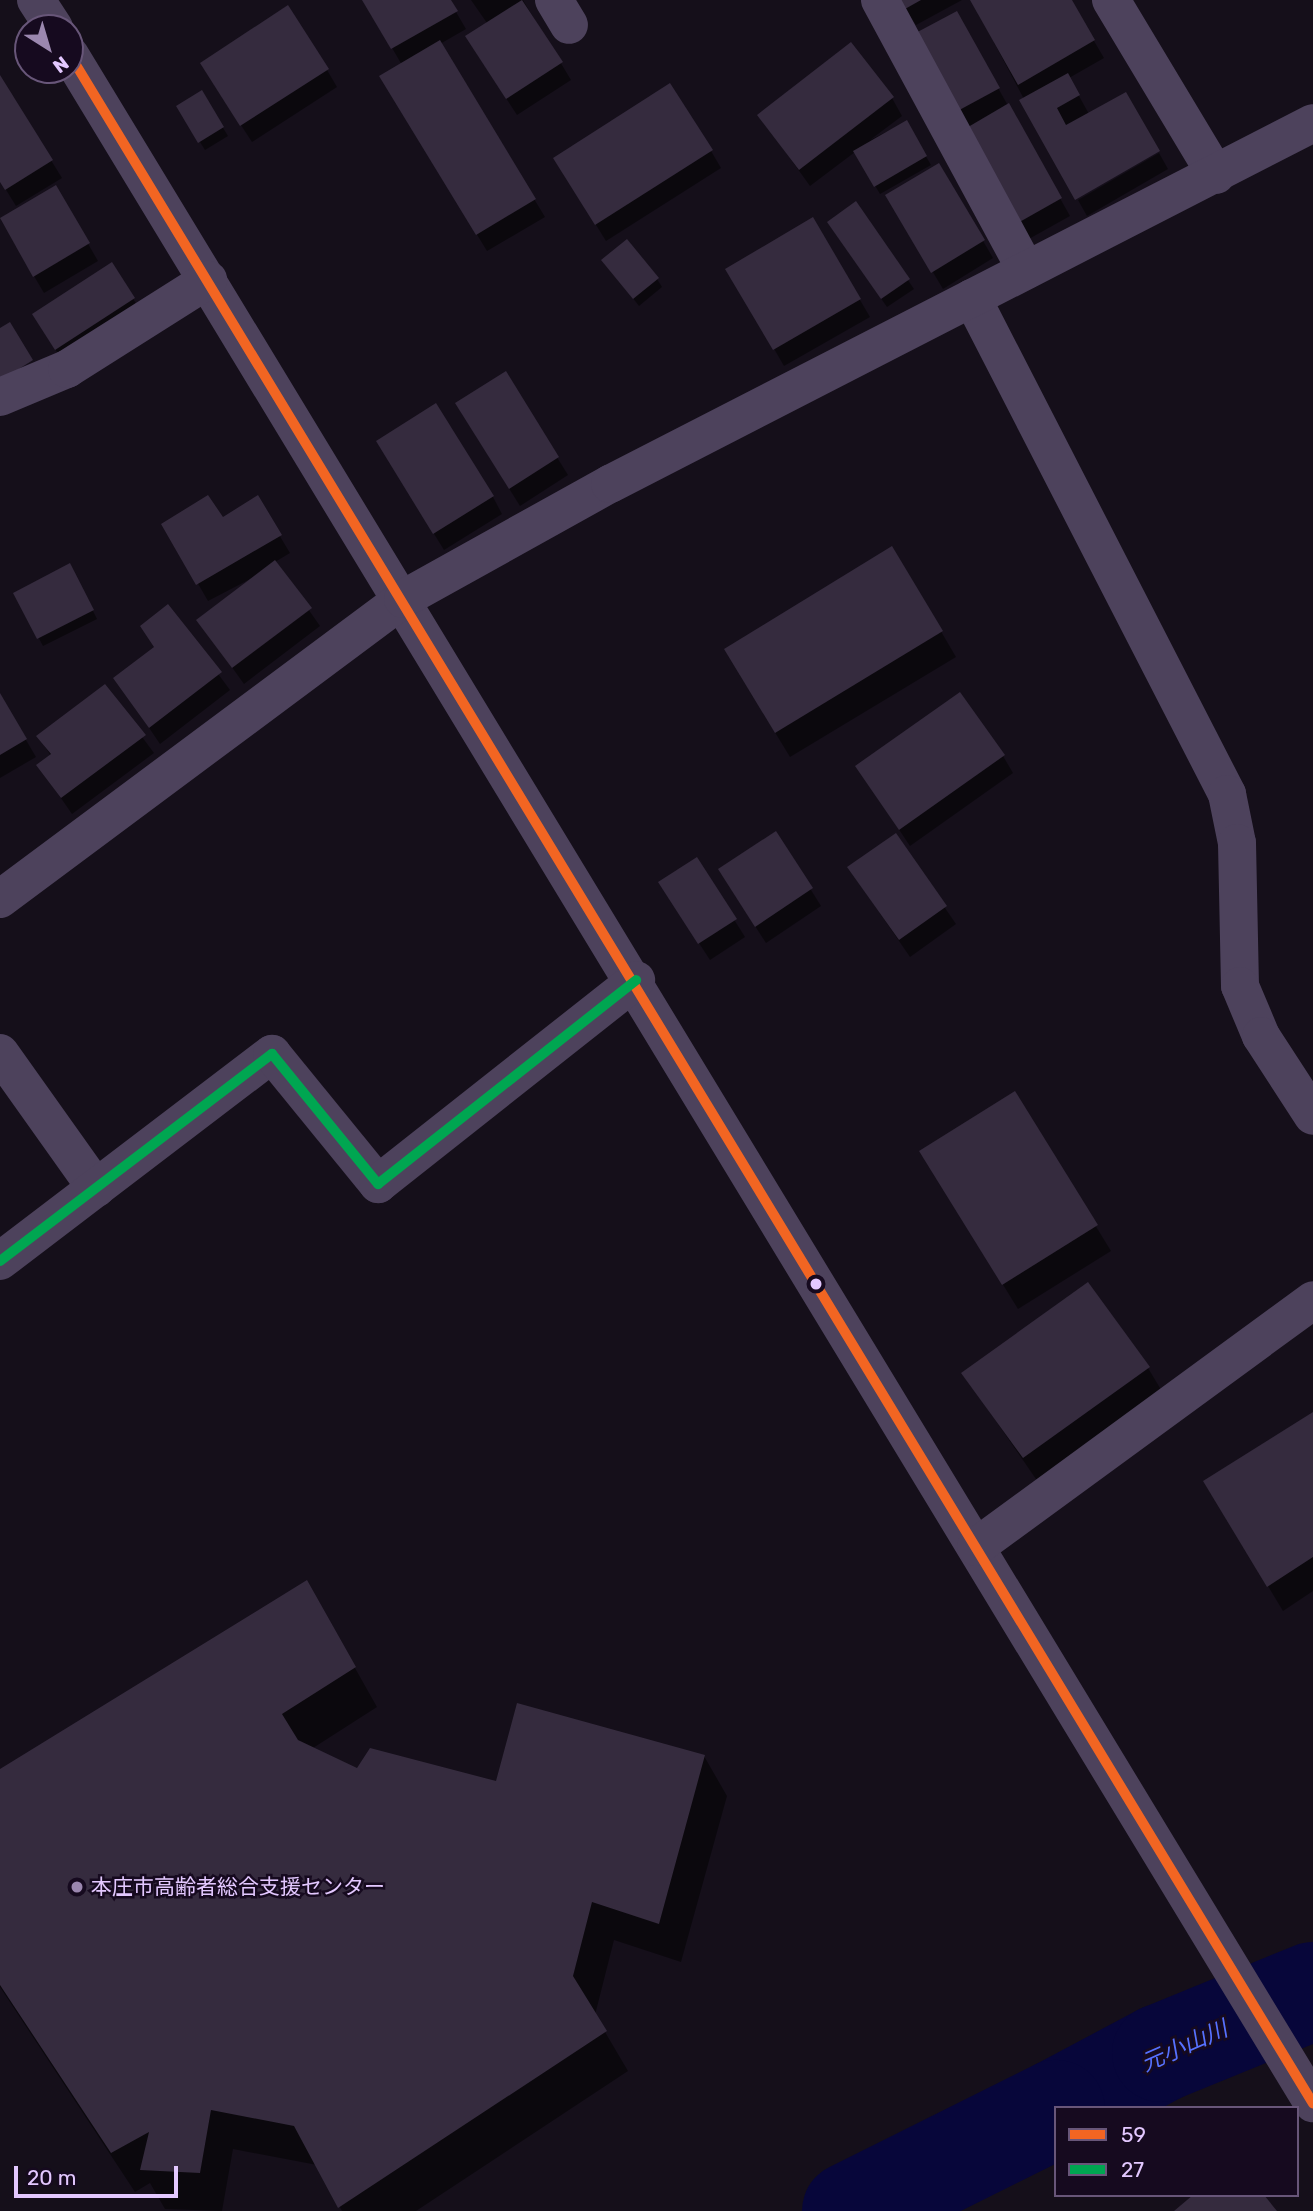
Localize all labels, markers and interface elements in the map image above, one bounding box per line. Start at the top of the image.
north arrow [14,14,84,84]
text: N [48,51,73,78]
unlabelled marker [809,1277,823,1291]
place label: 本庄市高齢者総合支援センター [91,1874,385,1900]
marker: 本庄市高齢者総合支援センター [69,1879,85,1895]
water label: 元小山川 [1136,2015,1232,2077]
legend [1054,2106,1299,2197]
text: 59 [1121,2122,1146,2147]
scale bar [18,2152,182,2196]
text: 27 [1121,2157,1144,2182]
text: 20 m [27,2165,76,2190]

